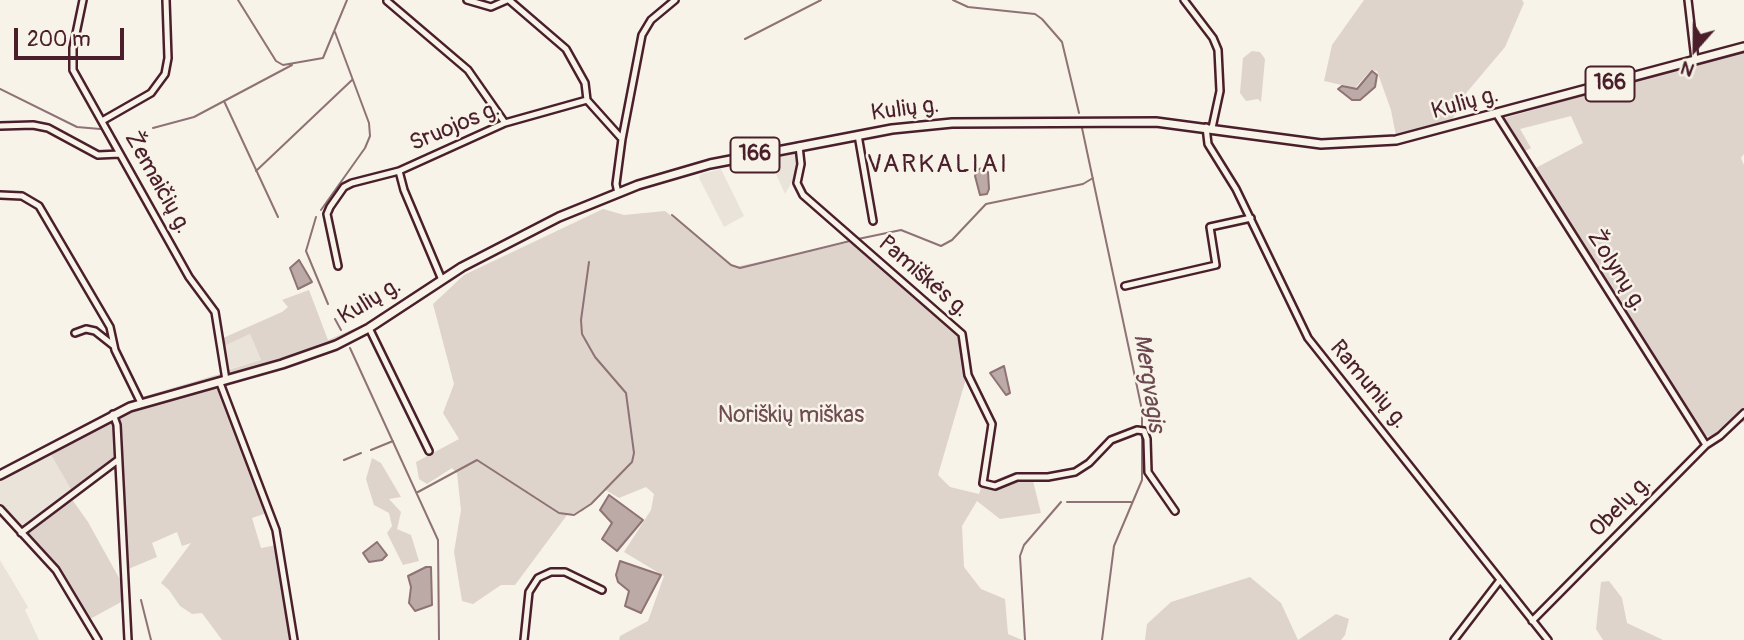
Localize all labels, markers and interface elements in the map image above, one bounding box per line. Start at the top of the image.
scale bar [18,14,128,58]
north arrow [1660,14,1730,84]
text: 200 m [27,26,91,53]
text: N [1677,55,1698,82]
road number: 166 [1586,66,1634,102]
street label: Kulių g. [1428,82,1502,126]
street label: Kulių g. [869,92,941,128]
street label: Sruojos g. [406,96,504,158]
street label: Žemaičių g. [118,127,196,239]
road number: 166 [730,138,780,172]
district label: VARKALIAI [868,149,1008,181]
street label: Žolynų g. [1580,225,1652,317]
street label: Pamiškės g. [872,230,974,324]
street label: Kulių g. [334,273,406,331]
water label: Mergvagis [1126,332,1170,434]
street label: Ramunių g. [1323,335,1413,435]
park label: Noriškių miškas [718,402,864,430]
street label: Obelų g. [1584,470,1658,544]

